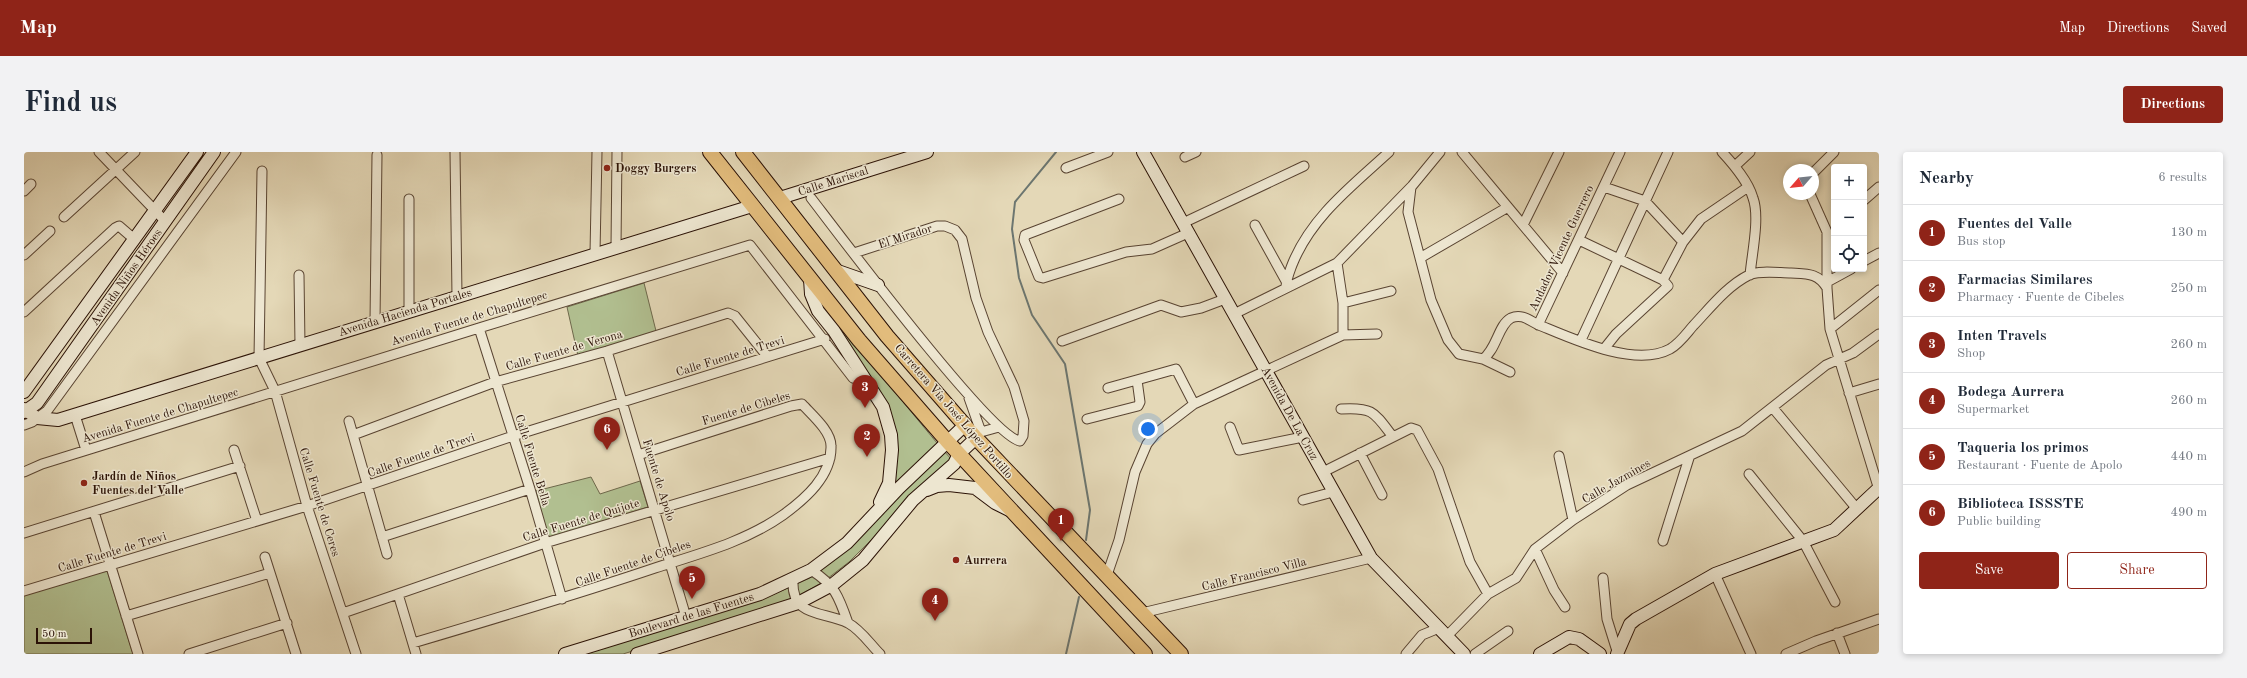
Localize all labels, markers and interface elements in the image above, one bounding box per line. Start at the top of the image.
text: Map [20,19,57,38]
text: Map [2059,21,2085,35]
text: Directions [2107,21,2169,35]
text: Saved [2191,21,2227,35]
button: Directions [2123,86,2223,123]
text: Find us [24,90,117,118]
marker: Doggy Burgers [602,163,612,173]
place label: Doggy Burgers [615,163,696,175]
north arrow [1783,164,1819,200]
map controls [1831,164,1867,272]
button: + [1831,164,1867,200]
street label: Calle Mariscal [797,165,870,199]
text: Nearby [1919,170,1974,187]
text: 6 results [2158,171,2207,184]
street label: Andador Vicente Guerrero [1527,184,1596,313]
button: − [1831,200,1867,236]
text: Fuentes del Valle [1957,217,2072,232]
street label: El Mirador [877,223,934,251]
text: 1 [1928,226,1936,239]
text: 130 m [2170,226,2207,239]
street label: Avenida Niños Héroes [89,227,165,328]
text: Bus stop [1957,235,2006,248]
button: locate [1831,236,1867,272]
text: Farmacias Similares [1957,273,2093,288]
text: 2 [1928,282,1936,295]
text: 250 m [2170,282,2207,295]
street label: Avenida Hacienda Portales [337,287,473,339]
street label: Avenida Fuente de Chapultepec [390,289,549,348]
text: Pharmacy · Fuente de Cibeles [1957,291,2124,304]
street label: Calle Fuente de Verona [504,329,624,373]
text: Inten Travels [1957,329,2046,344]
street label: Calle Fuente de Trevi [675,335,786,379]
text: 3 [1928,338,1936,351]
text: 260 m [2170,338,2207,351]
street label: Carretera Vía José López Portillo [892,342,1015,481]
text: Shop [1957,347,1985,360]
street label: Avenida De La Cruz [1258,365,1320,462]
pin: 3 [852,375,878,408]
text: Bodega Aurrera [1957,385,2064,400]
street label: Avenida Fuente de Chapultepec [81,386,240,445]
street label: Fuente de Cibeles [701,390,792,428]
text: 4 [1928,394,1936,407]
text: 260 m [2170,394,2207,407]
text: Supermarket [1957,403,2029,416]
street label: Calle Fuente Bella [512,413,552,508]
pin: 6 [594,417,620,450]
your location [1138,419,1158,439]
pin: 2 [854,424,880,457]
street label: Calle Fuente de Trevi [366,432,477,480]
street label: Fuente de Apolo [640,438,676,523]
text: Taqueria los primos [1957,441,2089,456]
street label: Calle Fuente de Ceres [297,446,341,558]
text: 5 [1928,450,1936,463]
text: 440 m [2170,450,2207,463]
street label: Calle Jazmines [1580,457,1653,506]
text: Restaurant · Fuente de Apolo [1957,459,2122,472]
place label: Jardín de Niños Fuentes del Valle [92,471,184,497]
marker: Jardín de Niños Fuentes del Valle [79,478,89,488]
street label: Calle Fuente de Quijote [521,497,642,544]
text: Biblioteca ISSSTE [1957,497,2084,512]
text: 6 [1928,506,1936,519]
text: 490 m [2170,506,2207,519]
pin: 1 [1048,508,1074,541]
text: Public building [1957,515,2041,528]
street label: Calle Fuente de Trevi [57,531,168,575]
street label: Calle Fuente de Cibeles [574,539,692,589]
button: Save [1919,552,2059,589]
button: Share [2067,552,2207,589]
marker: Aurrera [951,555,961,565]
place label: Aurrera [964,555,1007,567]
street label: Calle Francisco Villa [1201,556,1308,594]
pin: 5 [679,566,705,599]
pin: 4 [922,588,948,621]
street label: Boulevard de las Fuentes [627,591,755,641]
scale bar [36,626,92,645]
text: 50 m [42,629,67,640]

